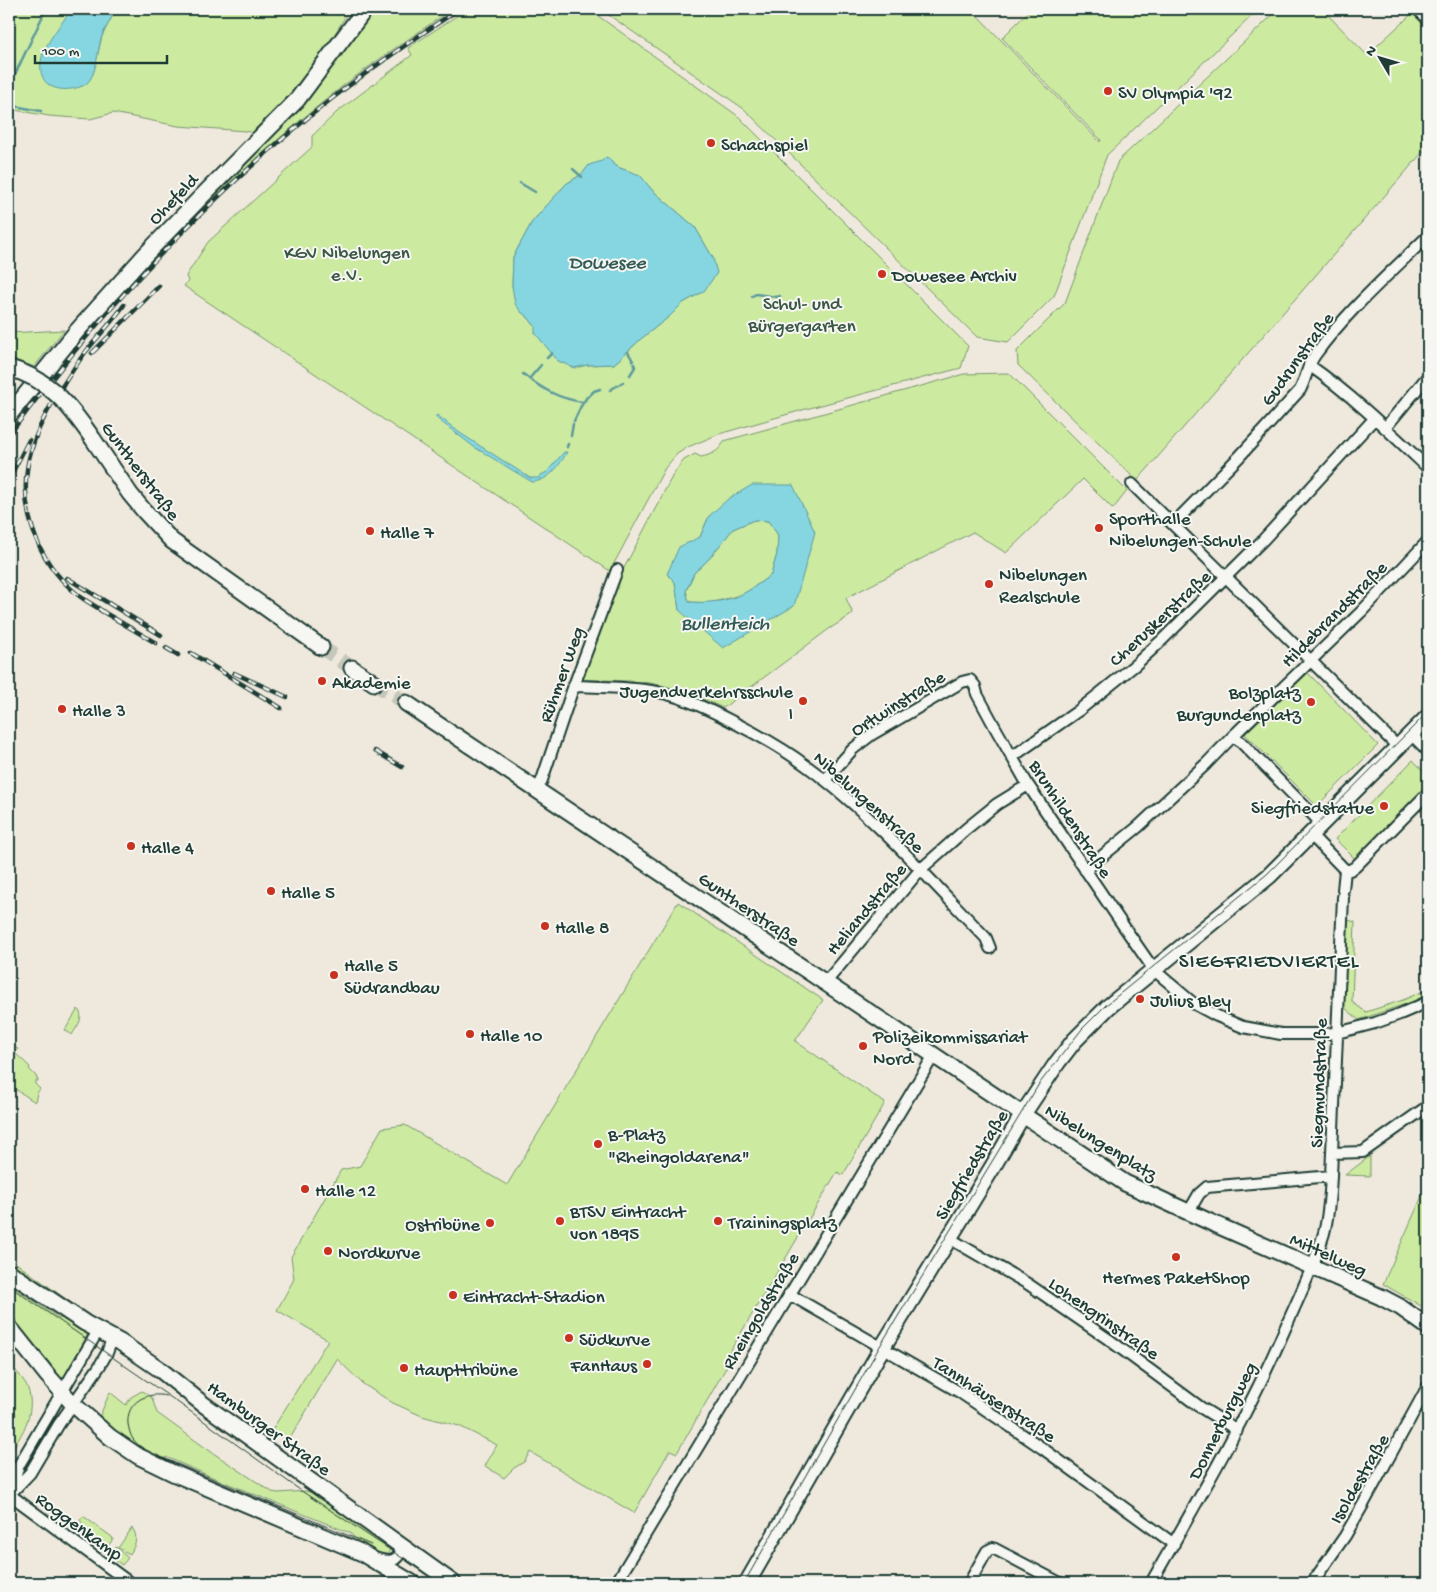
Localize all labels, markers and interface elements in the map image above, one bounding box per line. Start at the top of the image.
scale bar [35,32,168,64]
north arrow [1354,32,1404,82]
text: 100 m [41,43,80,61]
text: N [1362,43,1381,60]
place label: SV Olympia '92 [1118,83,1233,106]
marker: SV Olympia '92 [1102,85,1114,97]
place label: Schachspiel [721,135,808,158]
marker: Schachspiel [705,137,717,149]
street label: Ohefeld [145,169,206,231]
park label: KGV Nibelungen e.V. [284,243,410,288]
water label: Dowesee [568,253,646,276]
place label: Dowesee Archiv [890,266,1017,289]
marker: Dowesee Archiv [876,268,888,280]
park label: Schul- und Bürgergarten [747,294,856,339]
street label: Gudrunstraße [1257,309,1341,411]
street label: Guntherstraße [95,418,184,526]
place label: Sporthalle Nibelungen-Schule [1109,509,1252,554]
marker: Sporthalle Nibelungen-Schule [1093,522,1105,534]
place label: Halle 7 [380,523,435,546]
marker: Halle 7 [364,525,376,537]
street label: Hildebrandstraße [1278,557,1394,673]
place label: Nibelungen Realschule [999,565,1087,610]
street label: Cheruskerstraße [1106,566,1217,673]
marker: Nibelungen Realschule [983,578,995,590]
water label: Bullenteich [681,614,770,637]
street label: Rühmer Weg [535,624,591,726]
street label: Ortwinstraße [847,667,951,743]
place label: Akademie [332,673,411,696]
marker: Akademie [316,675,328,687]
place label: Jugendverkehrsschule I [620,682,793,727]
place label: Bolzplatz Burgundenplatz [1176,683,1302,728]
marker: Jugendverkehrsschule I [797,695,809,707]
marker: Bolzplatz Burgundenplatz [1305,696,1317,708]
place label: Halle 3 [72,701,126,724]
marker: Halle 3 [56,703,68,715]
street label: Nibelungenstraße [807,748,928,860]
street label: Brunhildenstraße [1022,756,1116,883]
place label: Siegfriedstatue [1251,798,1374,821]
marker: Siegfriedstatue [1378,800,1390,812]
place label: Halle 4 [141,838,194,861]
marker: Halle 4 [125,840,137,852]
street label: Heliandstraße [823,859,913,961]
street label: Guntherstraße [693,868,803,953]
place label: Halle 5 [281,883,335,906]
marker: Halle 5 [265,885,277,897]
place label: Halle 8 [555,918,609,941]
marker: Halle 8 [539,920,551,932]
district label: SIEGFRIEDVIERTEL [1179,951,1359,976]
place label: Halle 5 Südrandbau [344,956,440,1001]
marker: Halle 5 Südrandbau [328,969,340,981]
place label: Julius Bley [1150,991,1231,1014]
marker: Julius Bley [1134,993,1146,1005]
street label: Siegmundstraße [1307,1018,1334,1148]
place label: Halle 10 [480,1026,543,1049]
place label: Polizeikommissariat Nord [872,1027,1029,1072]
marker: Halle 10 [464,1028,476,1040]
marker: Polizeikommissariat Nord [857,1040,869,1052]
street label: Nibelungenplatz [1040,1100,1161,1188]
street label: Siegfriedstraße [931,1106,1015,1225]
place label: B-Platz "Rheingoldarena" [607,1125,750,1170]
marker: B-Platz "Rheingoldarena" [592,1138,604,1150]
place label: Halle 12 [315,1181,376,1204]
marker: Halle 12 [299,1183,311,1195]
place label: BTSV Eintracht von 1895 [569,1202,688,1247]
place label: Trainingsplatz [727,1213,838,1236]
place label: Ostribüne [405,1215,480,1238]
marker: BTSV Eintracht von 1895 [554,1215,566,1227]
marker: Trainingsplatz [712,1215,724,1227]
marker: Ostribüne [484,1217,496,1229]
street label: Mittelweg [1285,1229,1370,1283]
place label: Nordkurve [338,1243,421,1266]
marker: Nordkurve [322,1245,334,1257]
street label: Rheingoldstraße [718,1249,806,1375]
marker: Hermes PaketShop [1170,1251,1182,1263]
place label: Hermes PaketShop [1102,1268,1250,1291]
street label: Lohengrinstraße [1043,1273,1163,1367]
place label: Eintracht-Stadion [463,1287,605,1310]
marker: Eintracht-Stadion [447,1289,459,1301]
place label: Südkurve [579,1330,650,1353]
marker: Südkurve [563,1332,575,1344]
street label: Tannhäuserstraße [926,1352,1059,1449]
place label: FanHaus [569,1356,638,1379]
marker: FanHaus [641,1358,653,1370]
street label: Donnerburgweg [1184,1359,1264,1486]
place label: Haupttribüne [414,1360,518,1383]
marker: Haupttribüne [398,1362,410,1374]
street label: Hamburger Straße [201,1377,335,1483]
street label: Isoldestraße [1326,1431,1396,1529]
street label: Roggenkamp [30,1489,127,1568]

